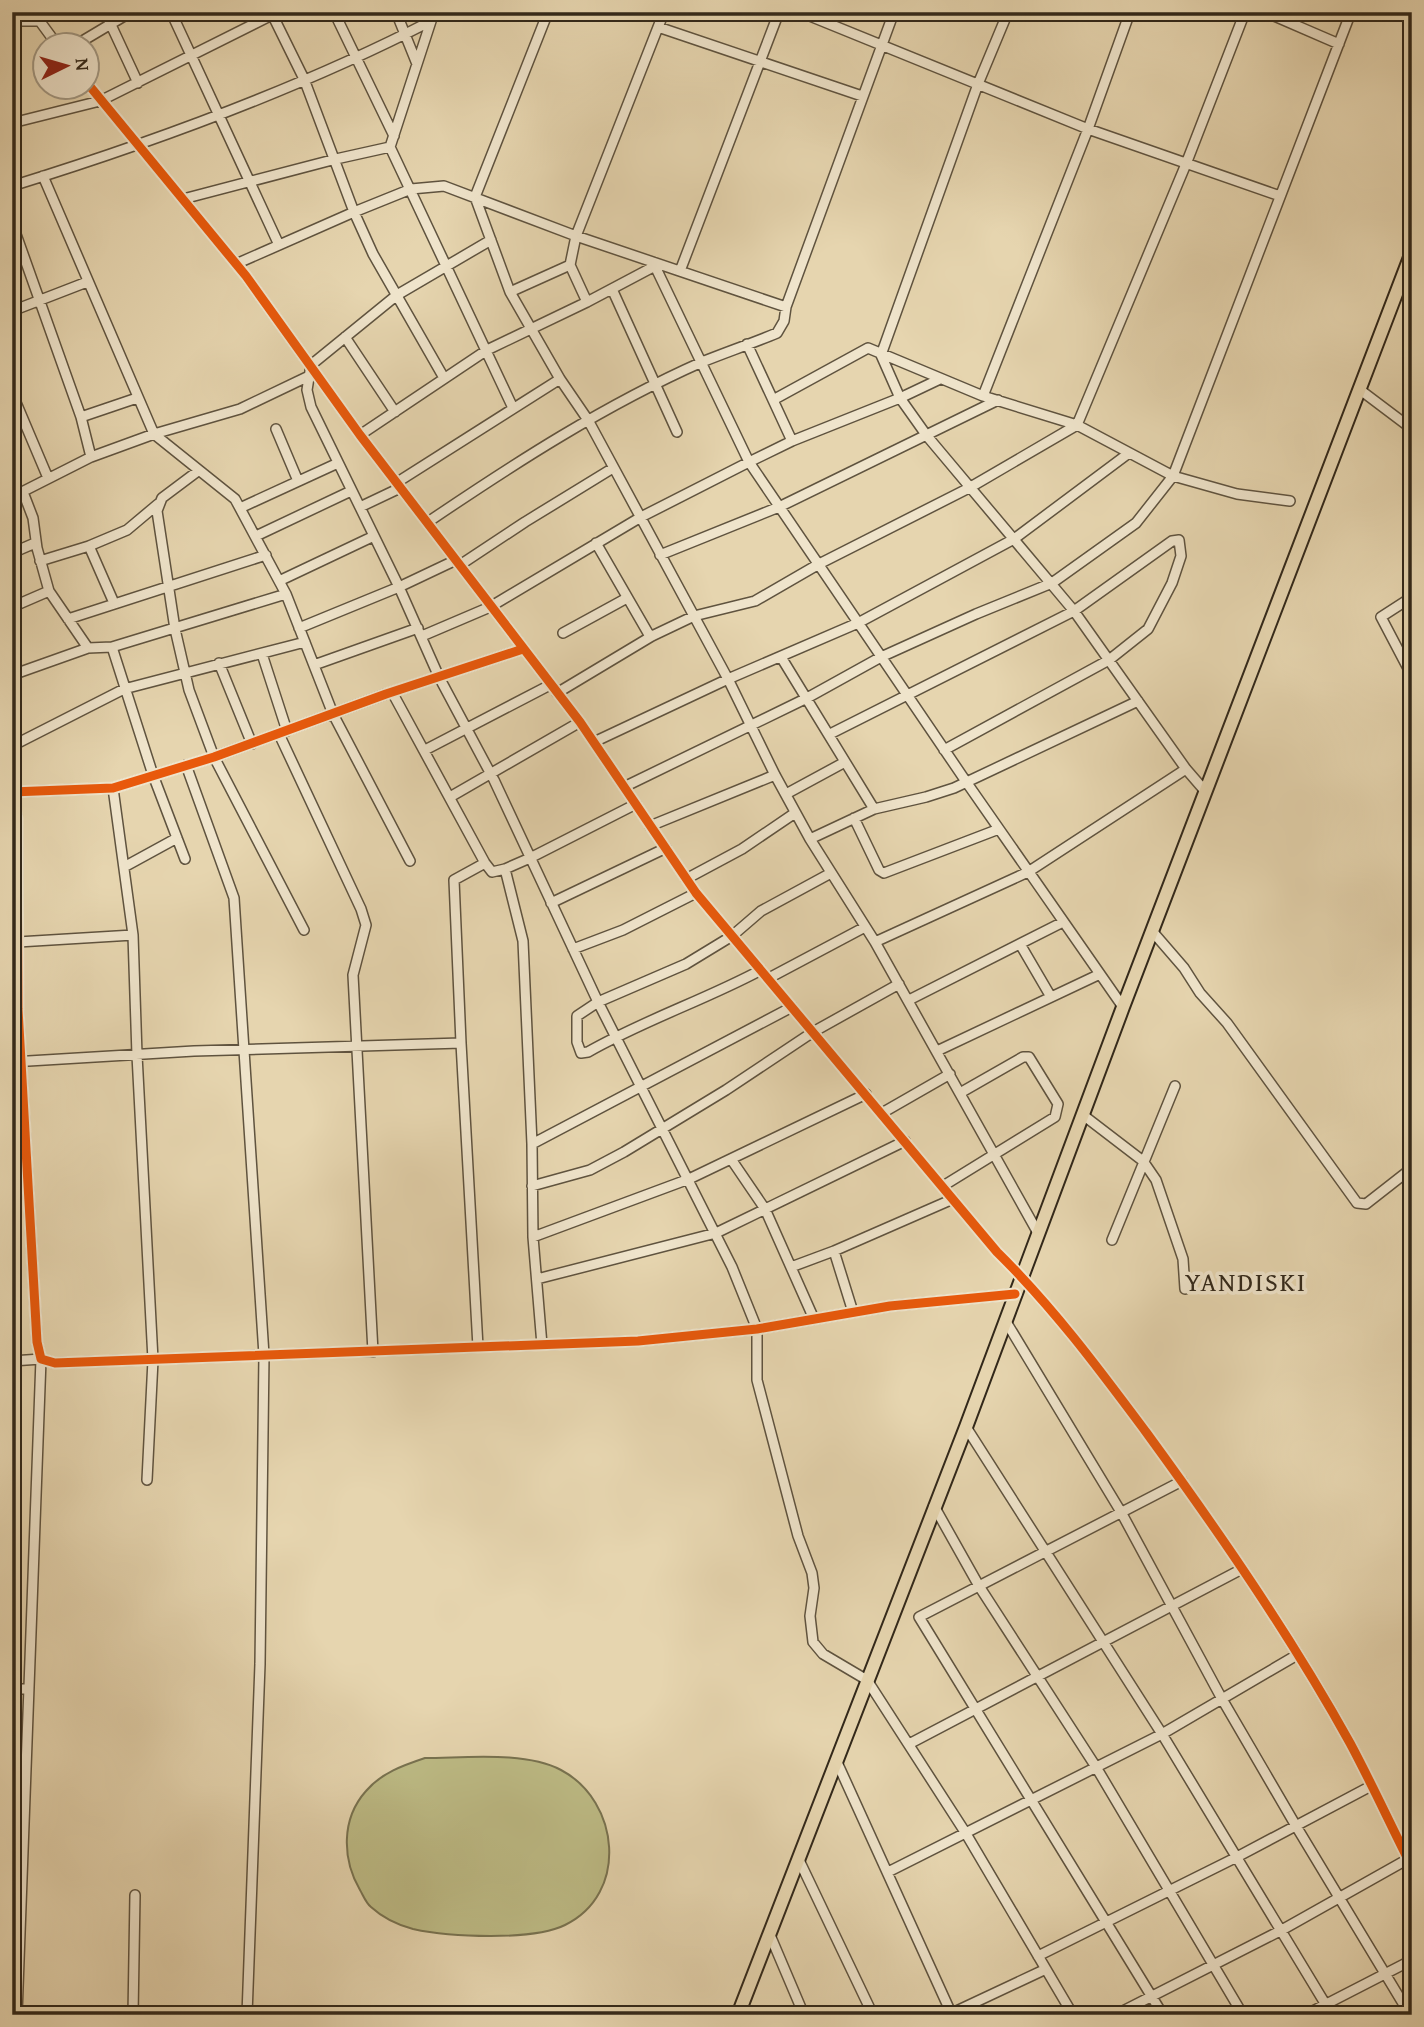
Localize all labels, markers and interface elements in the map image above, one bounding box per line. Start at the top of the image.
north arrow [32,32,102,102]
text: N [68,57,97,72]
district label: YANDISKI [1185,1262,1307,1301]

